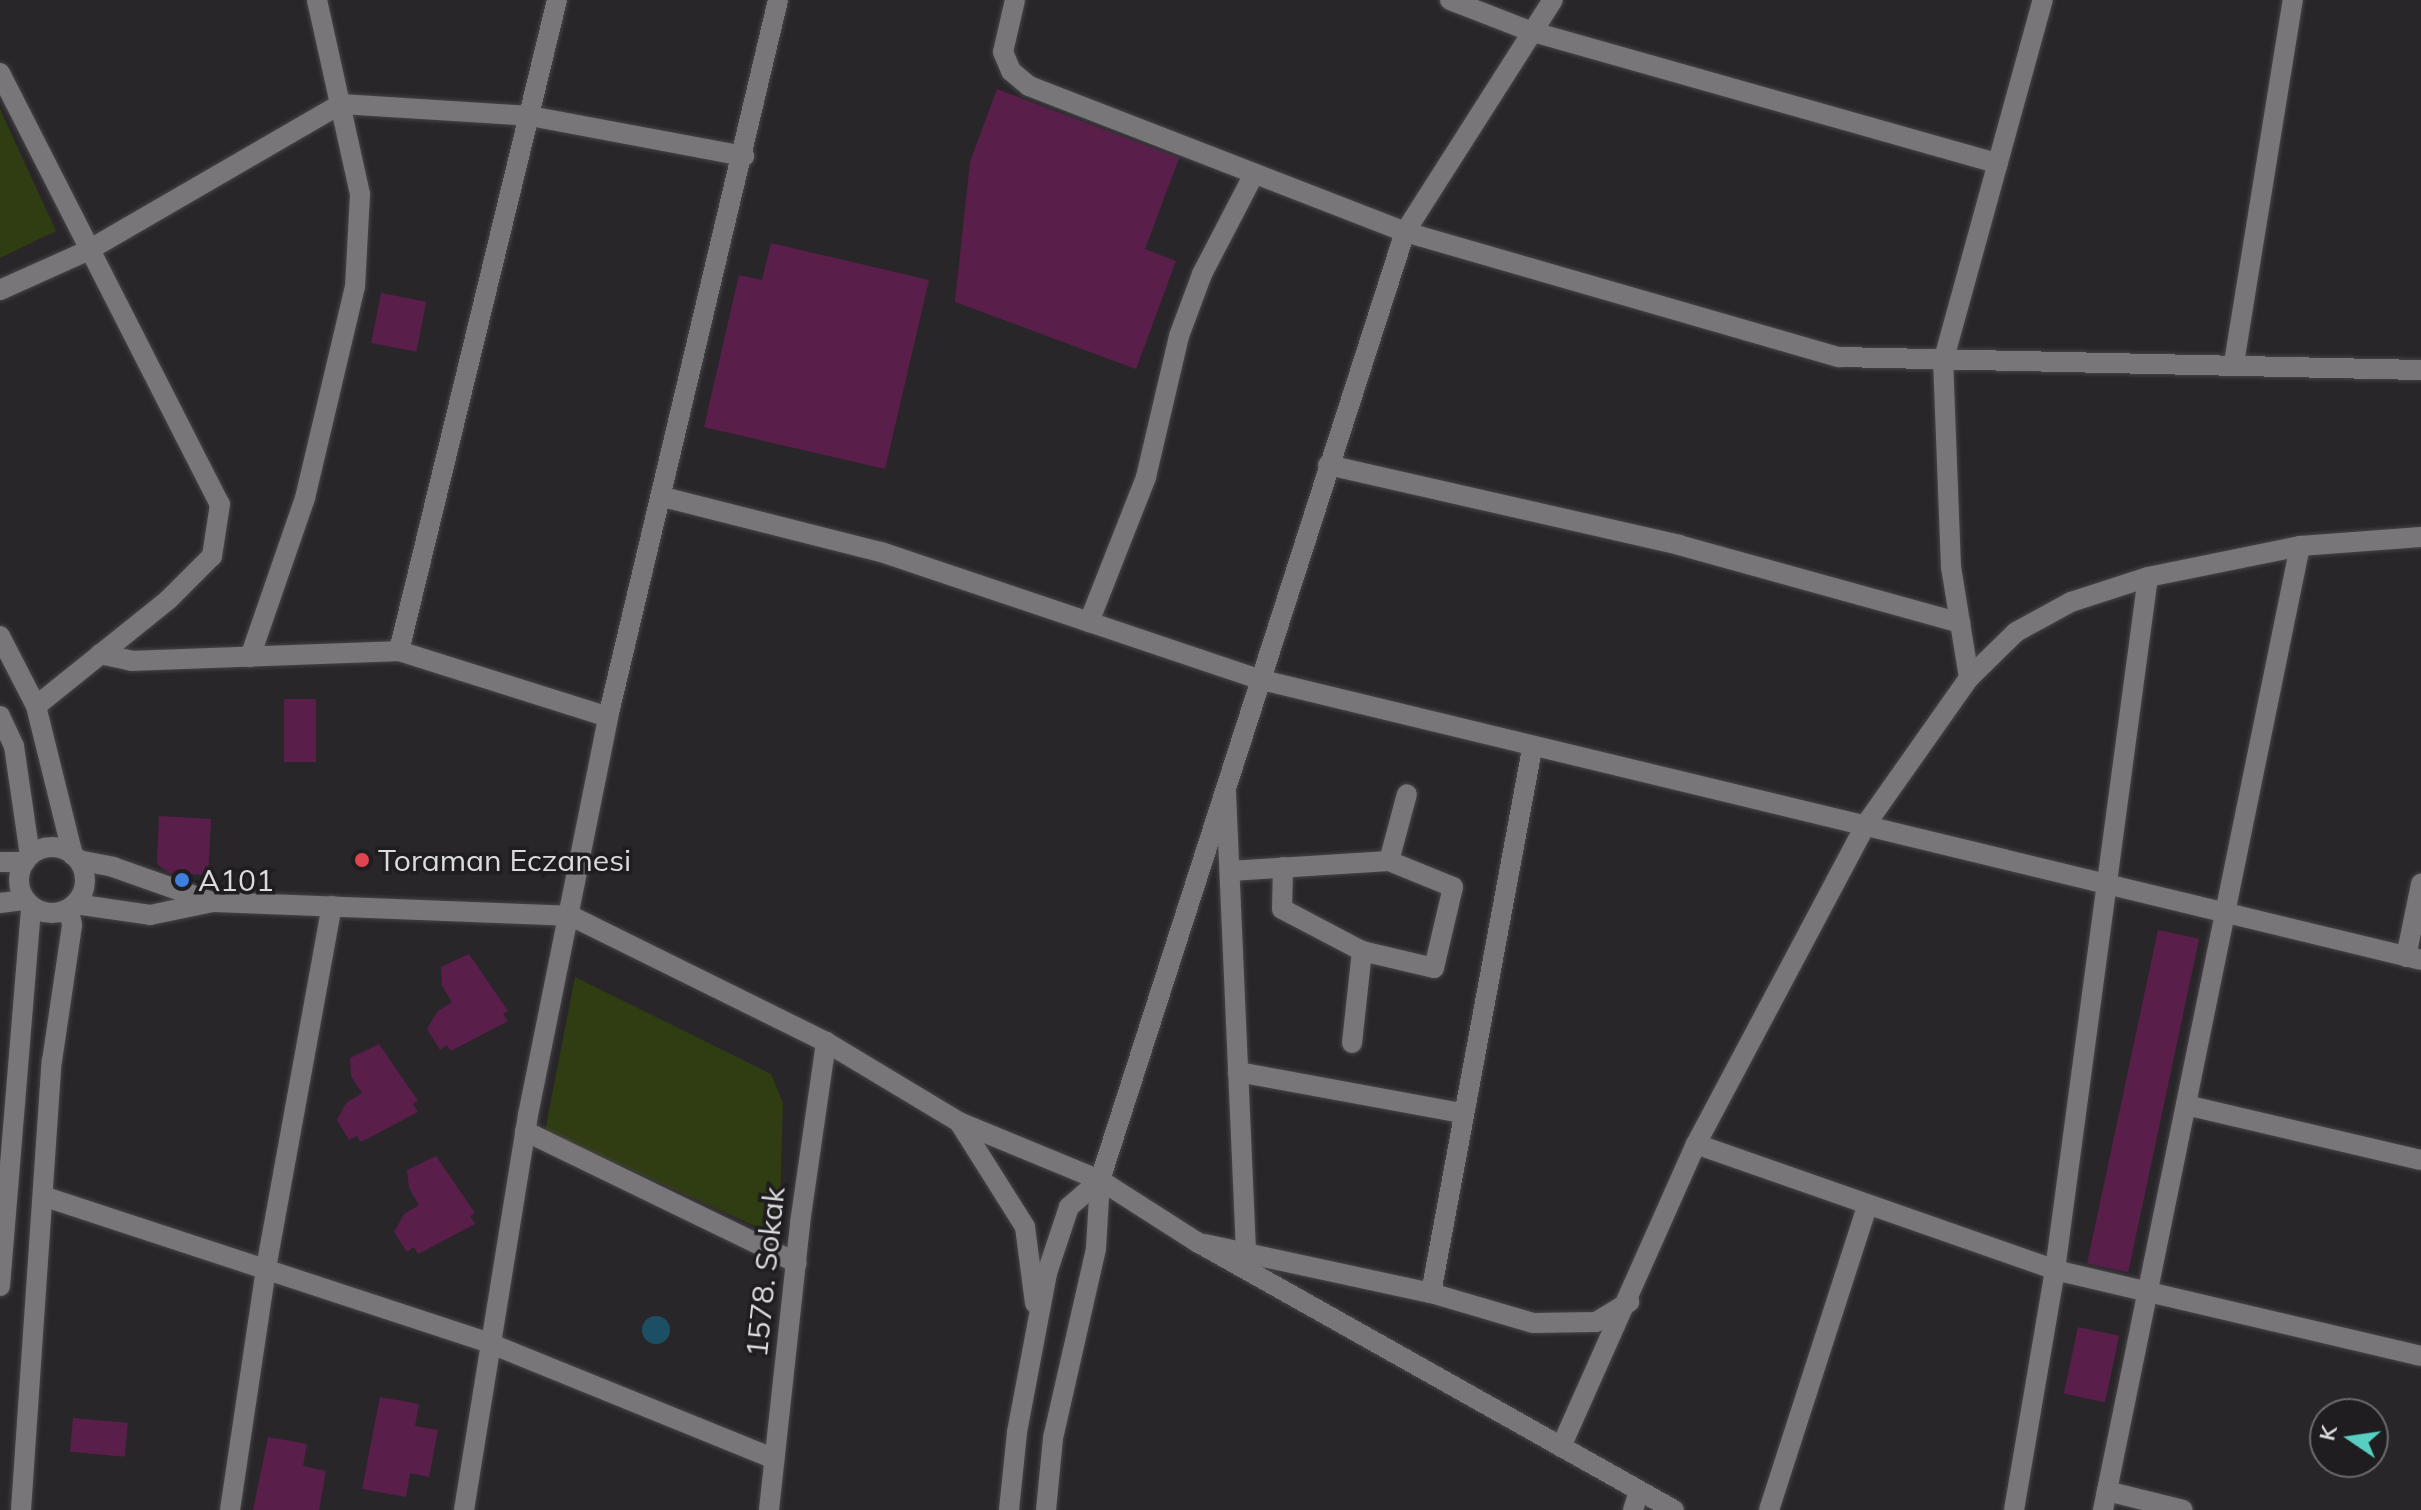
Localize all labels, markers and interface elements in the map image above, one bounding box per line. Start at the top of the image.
place label: Toraman Eczanesi [378,842,631,878]
marker: Toraman Eczanesi [353,851,371,869]
place label: A101 [198,862,274,898]
marker: A101 [173,871,191,889]
street label: 1578. Sokak [738,1185,792,1359]
north arrow [2309,1398,2389,1478]
text: K [2312,1423,2343,1443]

